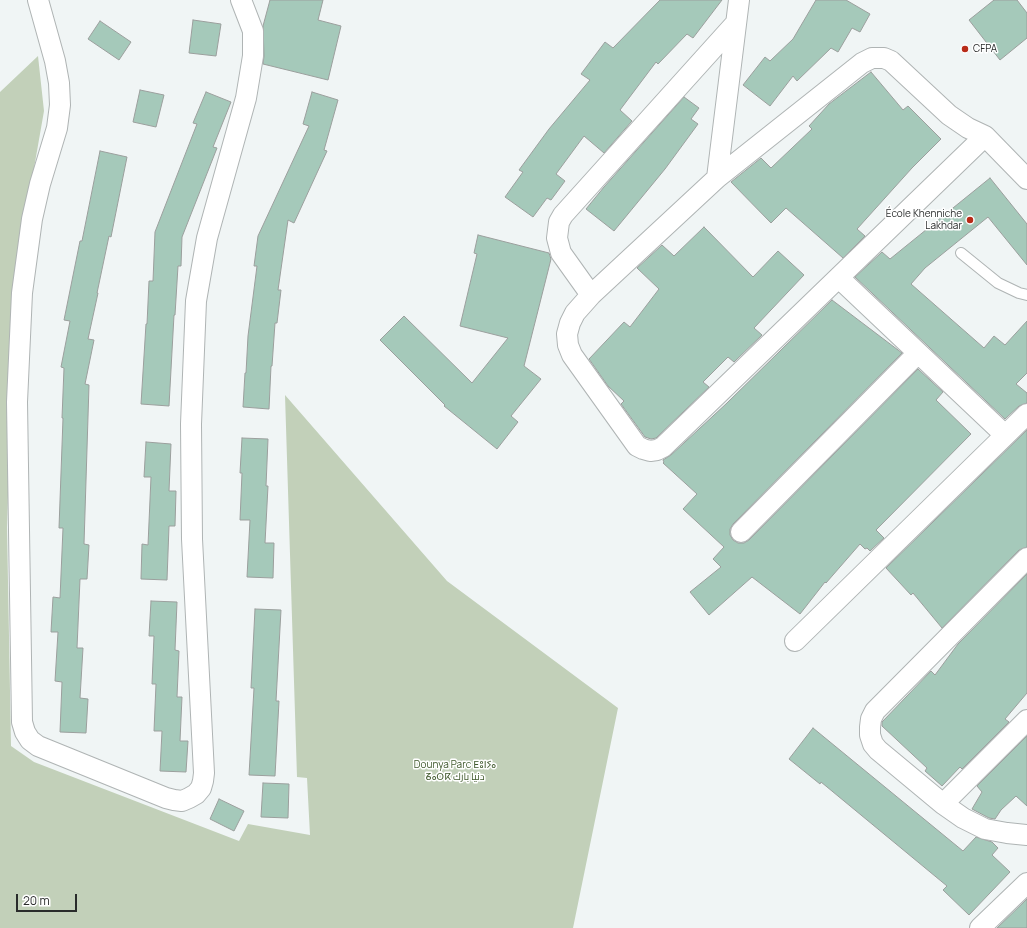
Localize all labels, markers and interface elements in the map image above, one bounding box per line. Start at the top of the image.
place label: CFPA [973,43,997,55]
marker: CFPA [960,44,970,54]
place label: École Khenniche Lakhdar [886,208,962,232]
marker: École Khenniche Lakhdar [965,215,975,225]
park label: Dounya Parc ⴹⵓⵏⵢⴰ ⵒⴰⵔⴽ دنيا بارك [414,759,496,782]
scale bar [18,886,79,912]
text: 20 m [23,892,50,909]

